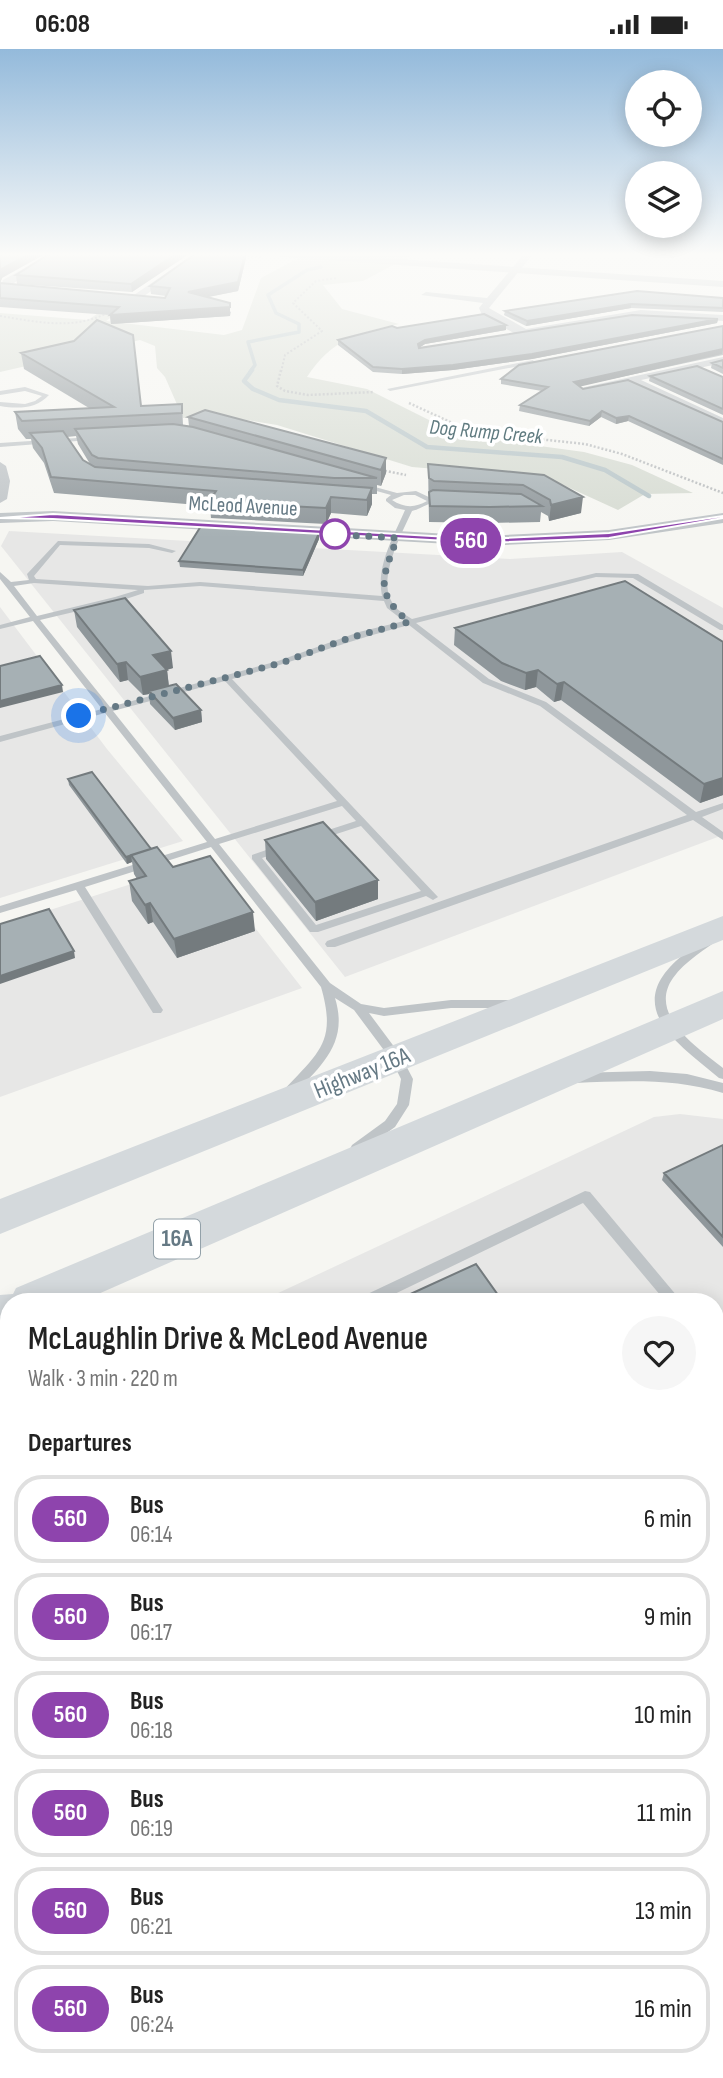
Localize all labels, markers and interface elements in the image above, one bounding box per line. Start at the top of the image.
text: 06:08 [35,9,90,40]
map controls [625,70,702,238]
button: locate [625,70,702,147]
button: layers [625,161,702,238]
water label: Dog Rump Creek [428,415,545,449]
street label: McLeod Avenue [188,491,298,521]
line badge: 560 [431,518,511,564]
unlabelled marker [320,519,350,549]
text: 560 [454,526,488,555]
your location [61,698,96,733]
street label: Highway 16A [310,1040,415,1105]
road number: 16A [154,1219,200,1259]
button: heart [622,1316,696,1390]
text: McLaughlin Drive & McLeod Avenue [28,1319,428,1359]
text: Walk · 3 min · 220 m [28,1365,178,1393]
text: Departures [28,1428,132,1459]
text: Bus [130,1490,164,1521]
text: 560 [54,1504,87,1533]
text: 6 min [644,1504,692,1535]
text: 06:14 [130,1521,172,1549]
text: Bus [130,1588,164,1619]
text: 560 [54,1602,87,1631]
text: 9 min [644,1602,692,1633]
text: 06:17 [130,1619,172,1647]
text: Bus [130,1686,164,1717]
text: 560 [54,1700,87,1729]
text: 10 min [635,1700,692,1731]
text: 06:18 [130,1717,173,1745]
text: Bus [130,1784,164,1815]
text: 560 [54,1798,87,1827]
text: 11 min [637,1798,692,1829]
text: 06:19 [130,1815,173,1843]
text: Bus [130,1882,164,1913]
text: 560 [54,1896,87,1925]
text: 13 min [635,1896,692,1927]
text: 06:21 [130,1913,172,1941]
text: Bus [130,1980,164,2011]
text: 560 [54,1994,87,2023]
text: 16 min [635,1994,692,2025]
text: 06:24 [130,2011,174,2039]

